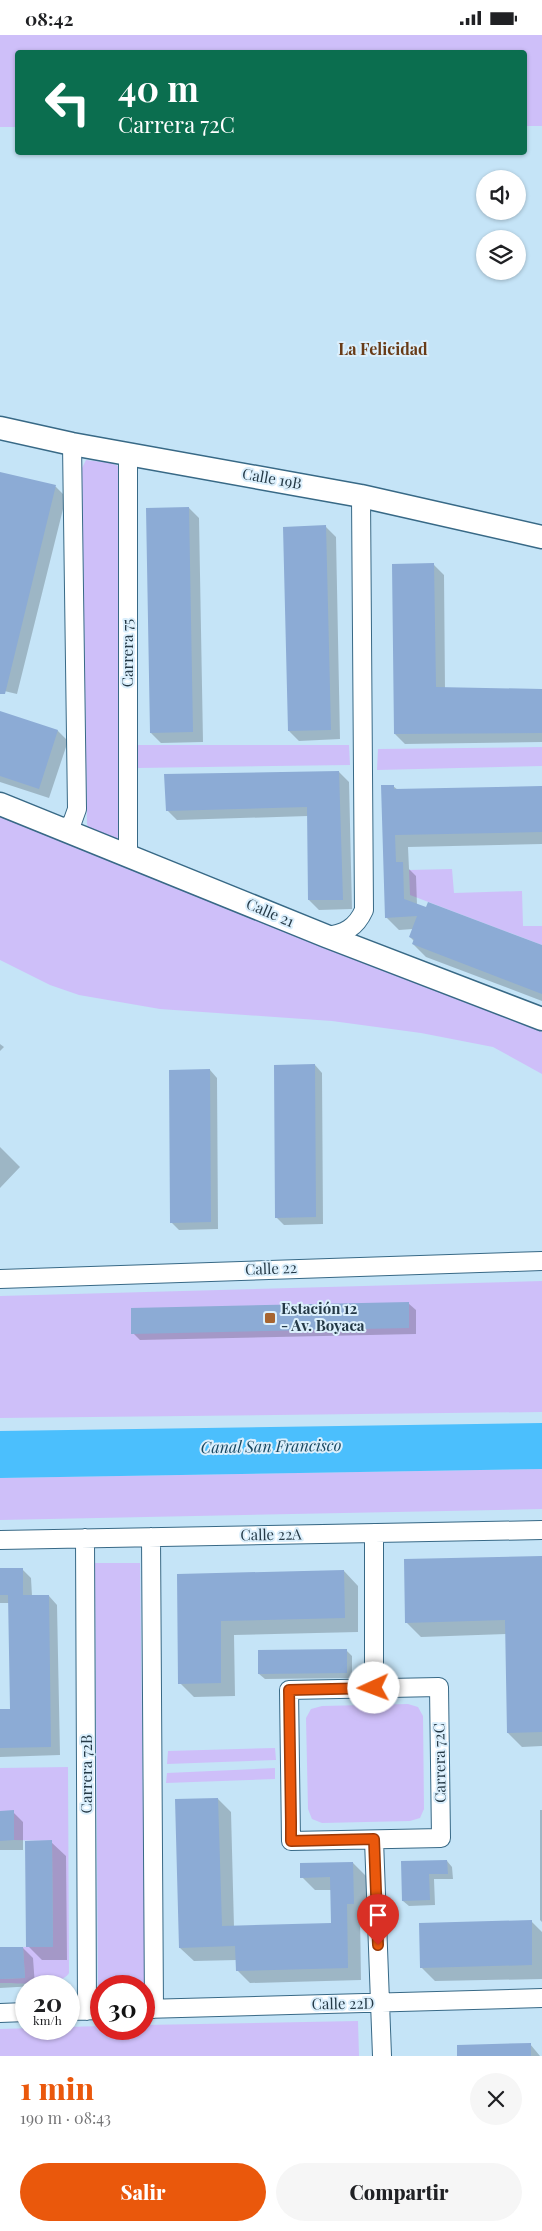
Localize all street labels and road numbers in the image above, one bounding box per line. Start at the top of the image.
street label: Calle 19B [241,463,303,493]
street label: Carrera 75 [117,619,137,687]
street label: Calle 21 [243,893,298,931]
street label: Calle 22 [245,1257,297,1279]
street label: Calle 22A [240,1523,302,1545]
street label: Carrera 72C [428,1723,450,1803]
street label: Carrera 72B [76,1735,96,1813]
street label: Calle 22D [311,1992,375,2014]

